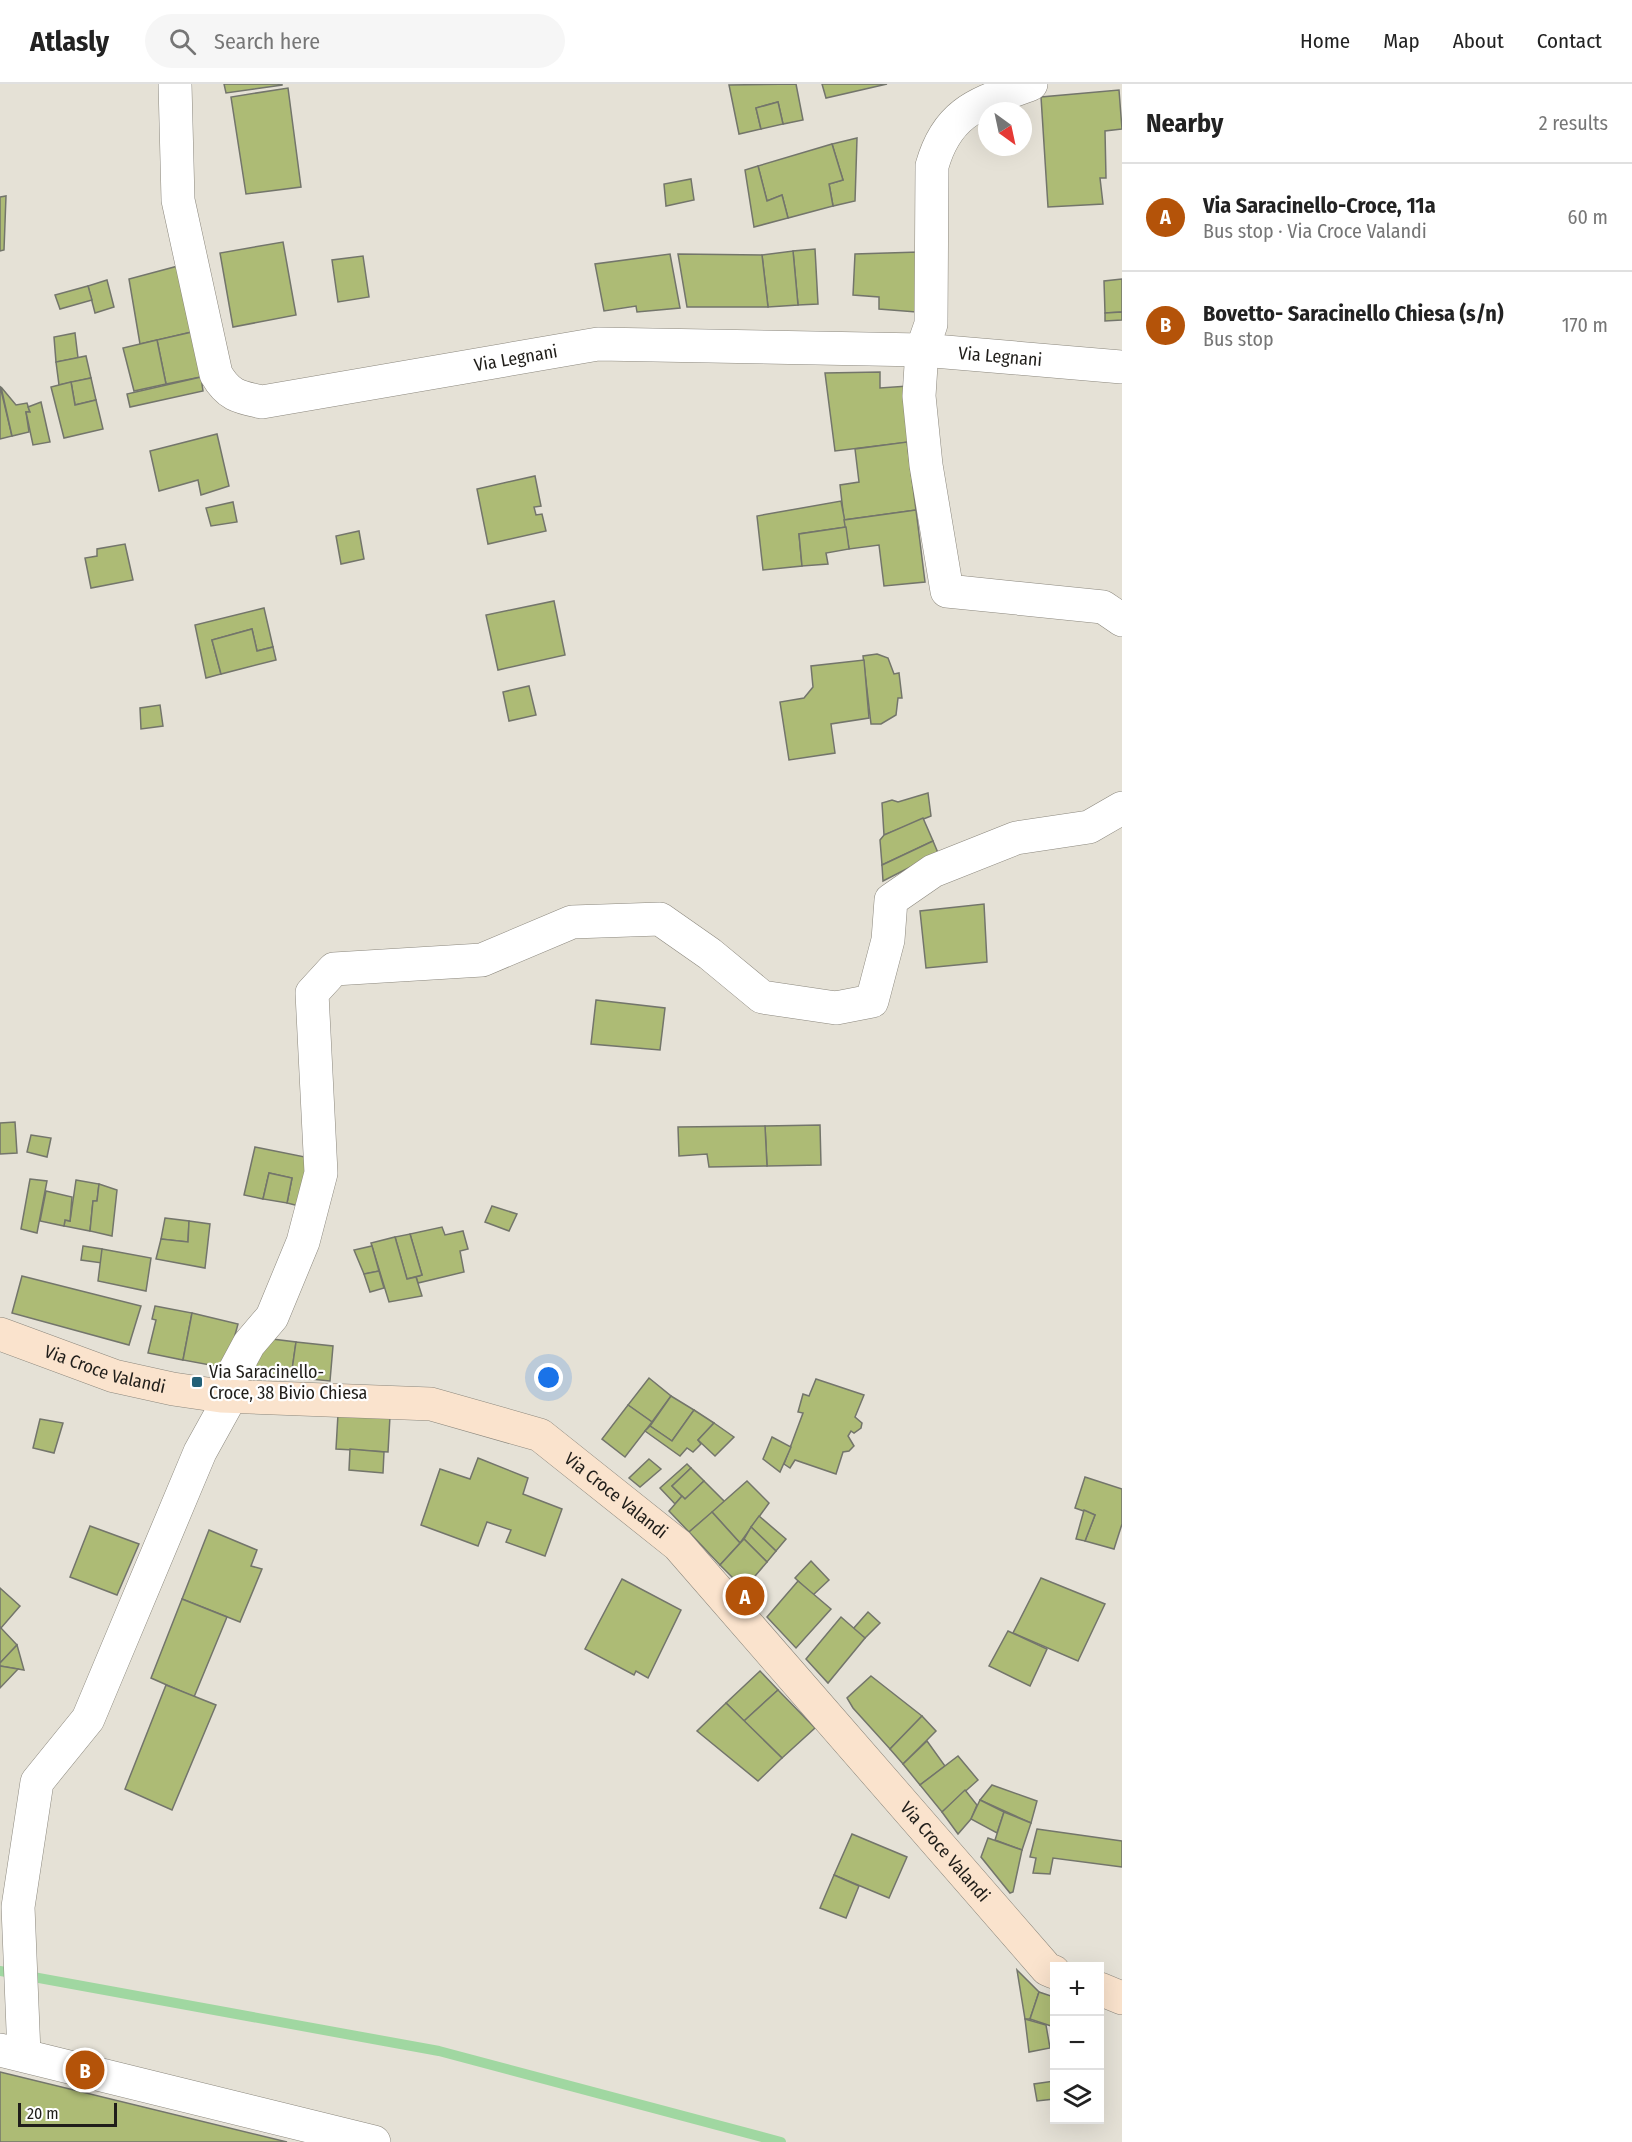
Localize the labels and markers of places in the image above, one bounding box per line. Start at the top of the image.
place label: Via Saracinello- Croce, 38 Bivio Chiesa [209,1361,368,1404]
marker: Via Saracinello- Croce, 38 Bivio Chiesa [190,1375,204,1389]
pin: A [726,1574,764,1618]
pin: B [66,2048,104,2092]

